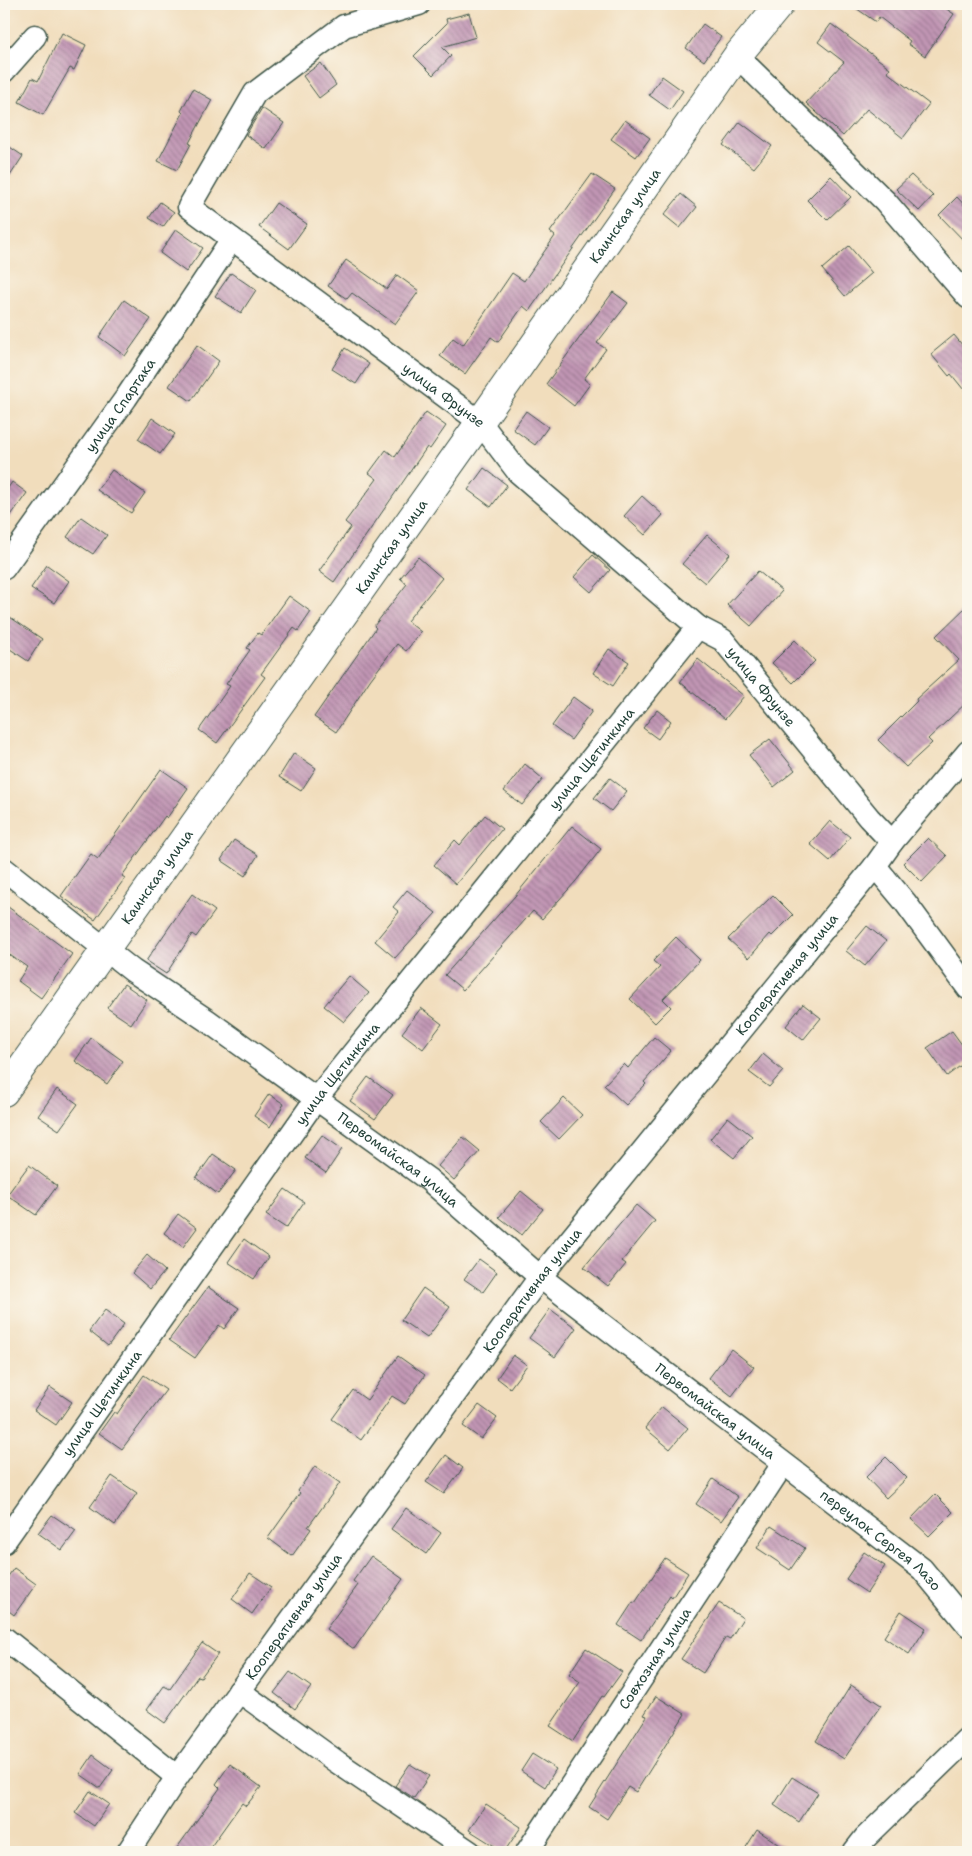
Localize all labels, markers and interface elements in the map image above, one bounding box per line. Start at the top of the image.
street label: Каинская улица [585,164,665,267]
street label: улица Спартака [81,354,159,456]
street label: улица Фрунзе [399,359,490,431]
street label: Каинская улица [352,495,431,598]
street label: улица Фрунзе [723,643,800,731]
street label: улица Щетинкина [545,704,638,813]
street label: Каинская улица [117,826,197,928]
street label: Кооперативная улица [732,909,842,1039]
street label: улица Щетинкина [291,1018,384,1129]
street label: Первомайская улица [334,1108,463,1211]
street label: Кооперативная улица [479,1224,586,1356]
street label: улица Щетинкина [58,1346,146,1460]
street label: Первомайская улица [651,1359,779,1463]
street label: переулок Сергея Лазо [817,1486,945,1594]
street label: Кооперативная улица [242,1549,346,1683]
street label: Совхозная улица [615,1604,695,1713]

